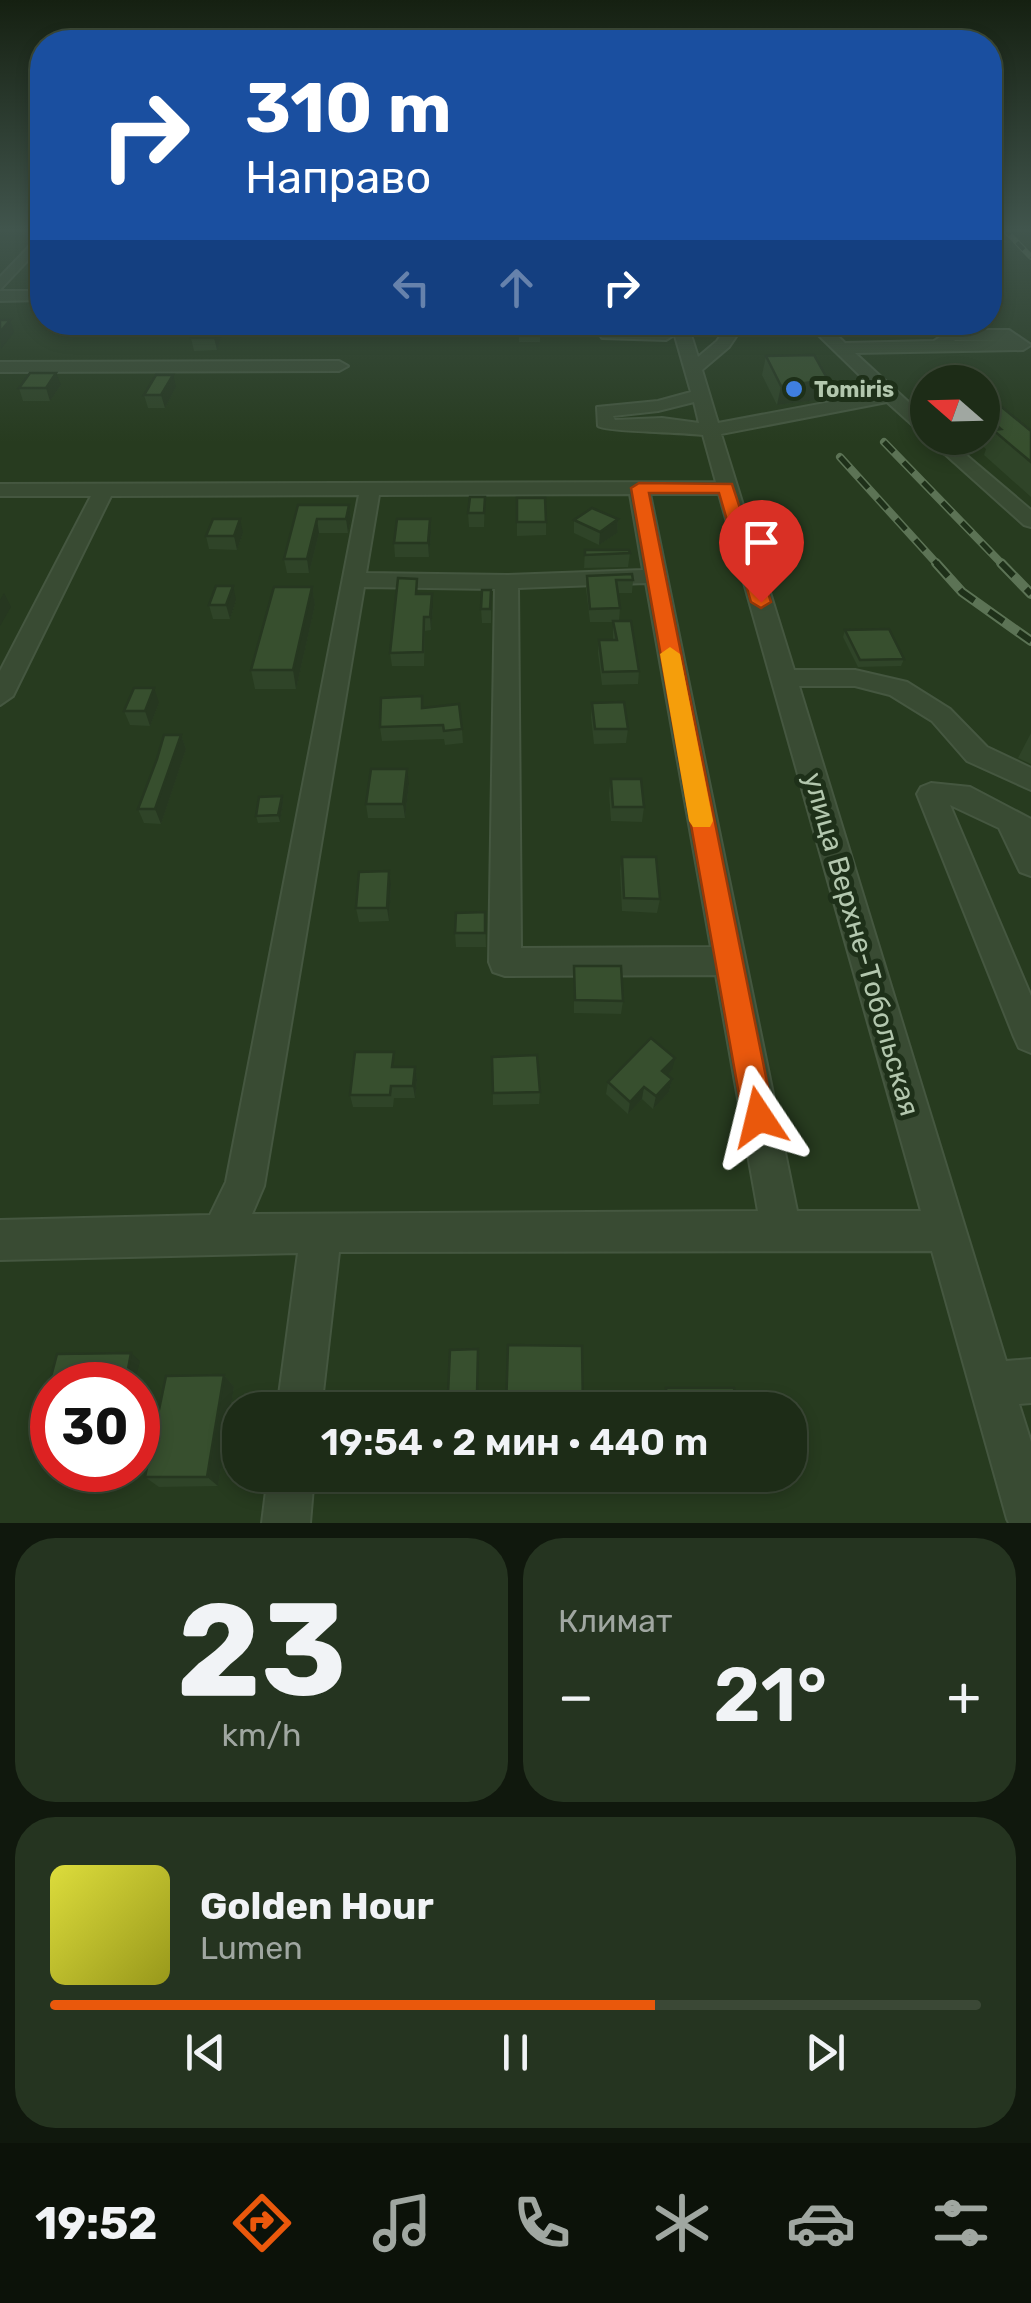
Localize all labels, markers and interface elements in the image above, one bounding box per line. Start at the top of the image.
text: 310 m [245,67,452,150]
icon: right [80,70,210,200]
text: Направо [245,151,431,204]
icon: left [384,260,439,315]
icon: ahead [489,260,544,315]
icon: right [594,260,649,315]
north arrow [910,365,1000,455]
map controls [910,365,1000,455]
place label: Tomiris [814,376,894,403]
marker: Tomiris [783,378,805,400]
pin [719,500,804,603]
icon: arrive [734,515,789,570]
street label: улица Верхне-Тобольская [797,769,926,1120]
position arrow [707,1065,811,1169]
speed limit sign: 30 [30,1362,160,1492]
text: 19:54 · 2 мин · 440 m [321,1419,708,1465]
text: 23 [176,1573,347,1728]
text: Климат [558,1602,672,1640]
text: 21° [713,1651,827,1740]
text: − [558,1664,594,1729]
text: + [947,1664,981,1729]
text: km/h [222,1716,301,1754]
text: Golden Hour [200,1883,434,1929]
text: Lumen [200,1929,303,1967]
icon: previous [178,2025,233,2080]
icon: pause [488,2025,543,2080]
icon: next [798,2025,853,2080]
icon: directions [227,2188,297,2258]
icon: music [367,2188,437,2258]
icon: phone [507,2188,577,2258]
icon: climate [647,2188,717,2258]
icon: car [786,2188,856,2258]
icon: filters [926,2188,996,2258]
text: 19:52 [35,2197,158,2250]

